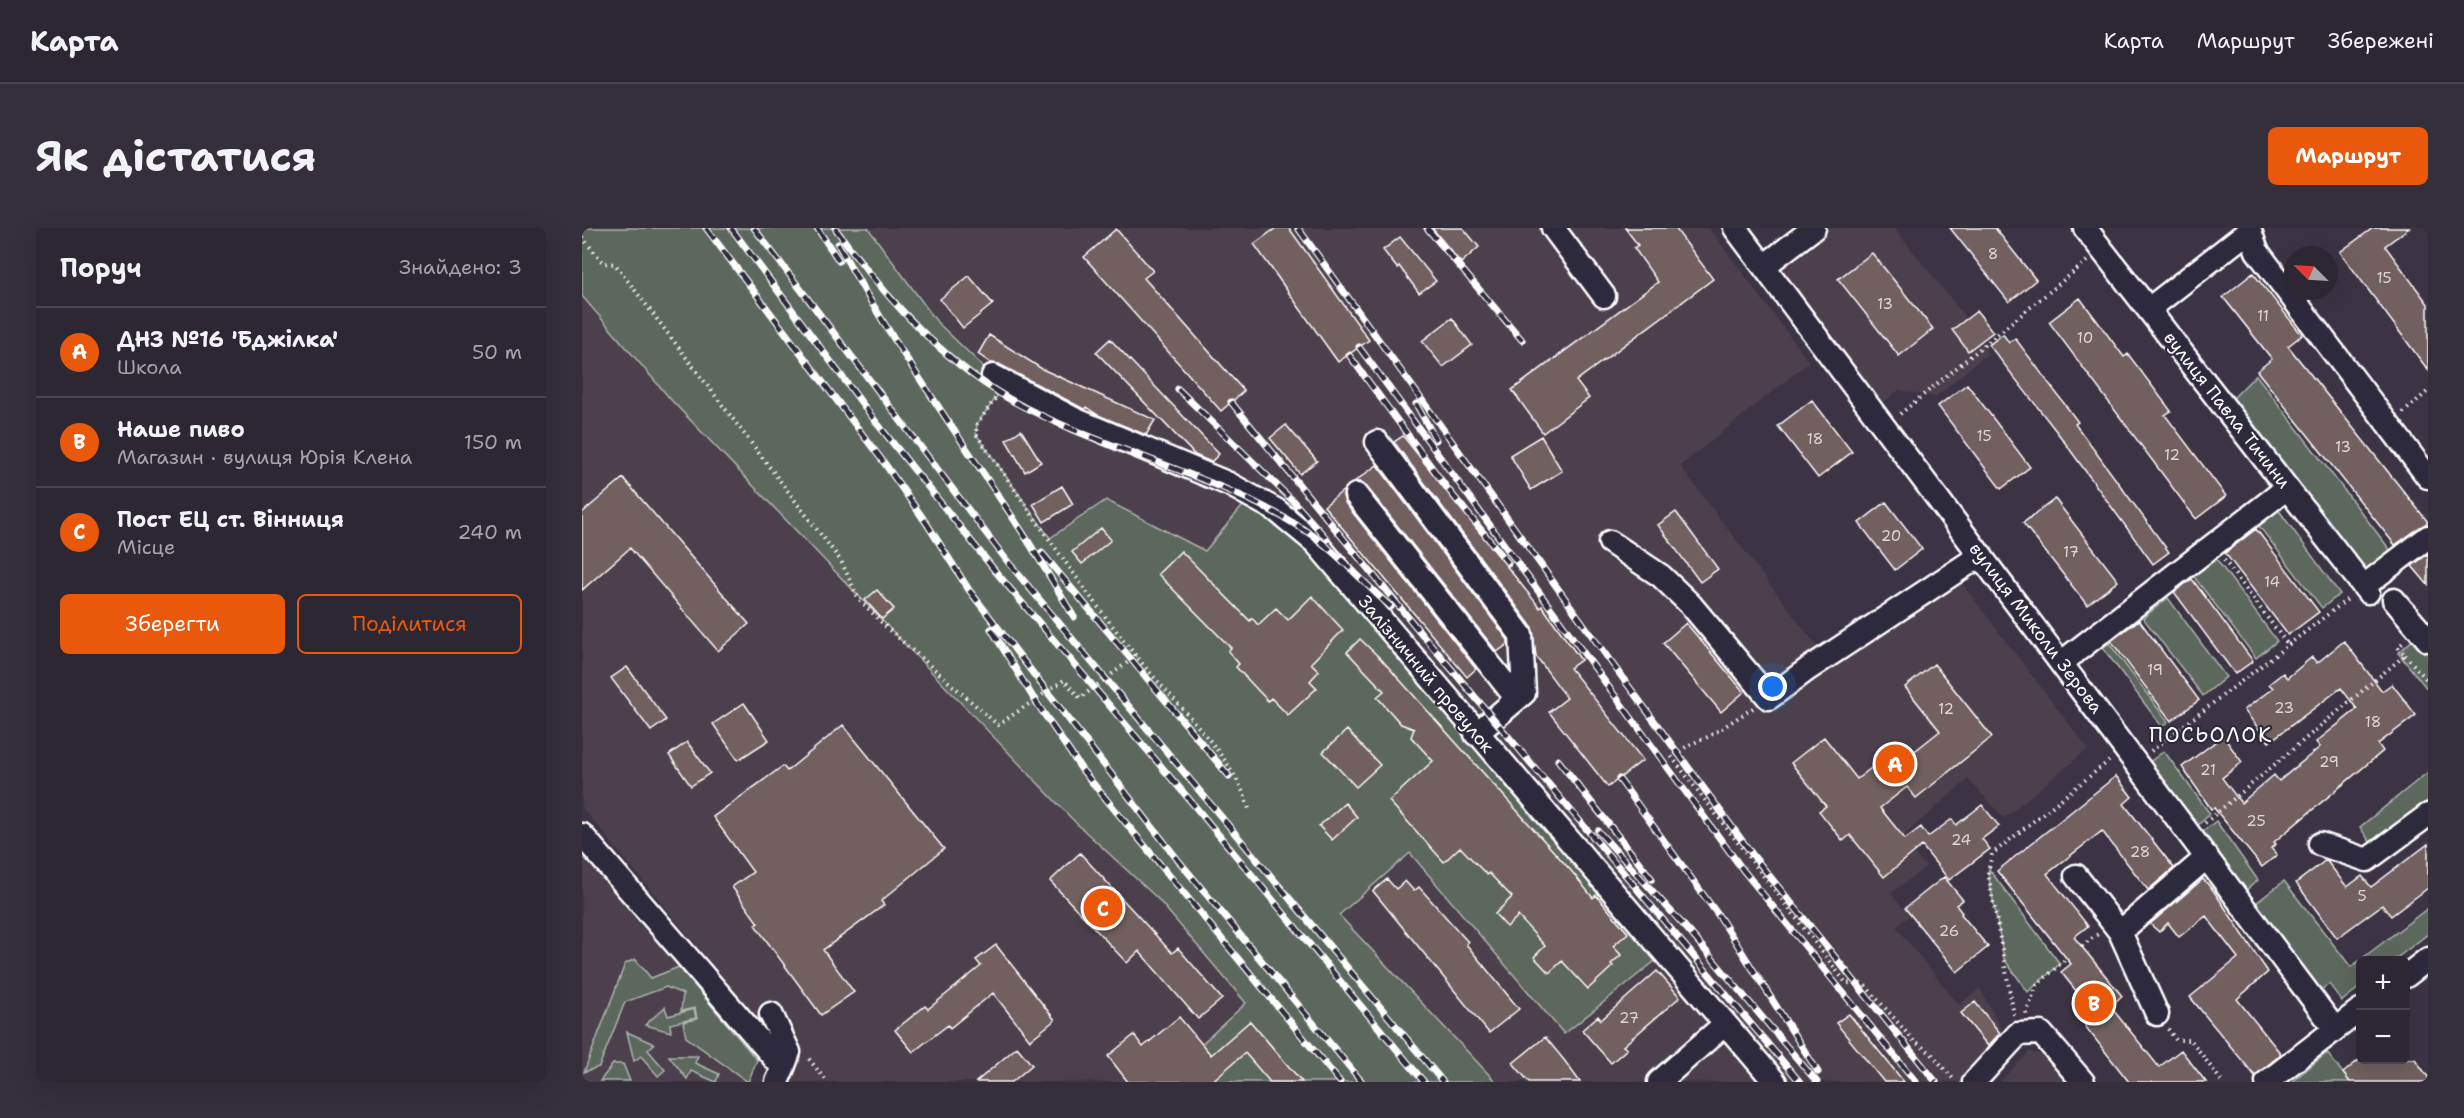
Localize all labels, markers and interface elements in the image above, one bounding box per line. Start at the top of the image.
text: Карта [30,22,119,60]
text: Карта [2104,27,2164,55]
text: Маршрут [2197,27,2295,55]
text: Збережені [2328,27,2434,55]
button: Маршрут [2268,127,2428,185]
text: Як дістатися [36,128,316,184]
house number: 8 [1988,244,1998,264]
north arrow [2284,246,2338,300]
text: Поруч [60,250,142,285]
text: Знайдено: 3 [399,254,522,280]
house number: 15 [2376,268,2392,288]
house number: 13 [1877,294,1893,314]
house number: 11 [2257,306,2269,326]
text: ДНЗ №16 'Бджілка' [117,325,338,354]
street label: вулиця Павла Тичини [2158,327,2296,494]
house number: 10 [2077,328,2093,348]
text: A [72,339,87,365]
text: 50 m [472,339,522,365]
text: Школа [117,354,182,380]
text: Наше пиво [117,415,245,444]
house number: 15 [1976,426,1992,446]
text: B [73,429,86,455]
text: 150 m [464,429,522,455]
house number: 18 [1807,429,1823,449]
house number: 13 [2335,437,2351,457]
text: Магазин · вулиця Юрія Клена [117,444,412,470]
house number: 12 [2164,445,2180,465]
text: Пост ЕЦ ст. Вінниця [117,505,344,534]
text: C [73,519,86,545]
text: 240 m [457,519,522,545]
house number: 20 [1881,526,1901,546]
text: Місце [117,534,175,560]
street label: вулиця Миколи Зерова [1964,538,2108,718]
house number: 17 [2063,542,2079,562]
house number: 14 [2264,572,2280,592]
street label: Залізничний провулок [1353,590,1499,758]
button: Зберегти [60,594,285,654]
button: Поділитися [297,594,522,654]
house number: 19 [2147,660,2163,680]
your location [1758,672,1787,701]
house number: 23 [2274,698,2294,718]
house number: 12 [1938,699,1954,719]
house number: 18 [2365,712,2381,732]
district label: ПОСЬОЛОК [2149,721,2273,749]
pin: A [1876,742,1914,786]
house number: 29 [2319,752,2339,772]
house number: 21 [2200,760,2216,780]
house number: 25 [2246,811,2266,831]
house number: 24 [1951,830,1971,850]
house number: 28 [2130,842,2150,862]
pin: C [1084,886,1122,930]
house number: 5 [2357,886,2367,906]
house number: 26 [1939,921,1959,941]
map controls [2356,956,2410,1064]
button: + [2356,956,2410,1010]
pin: B [2074,980,2114,1026]
house number: 27 [1619,1008,1639,1028]
button: − [2356,1010,2410,1064]

